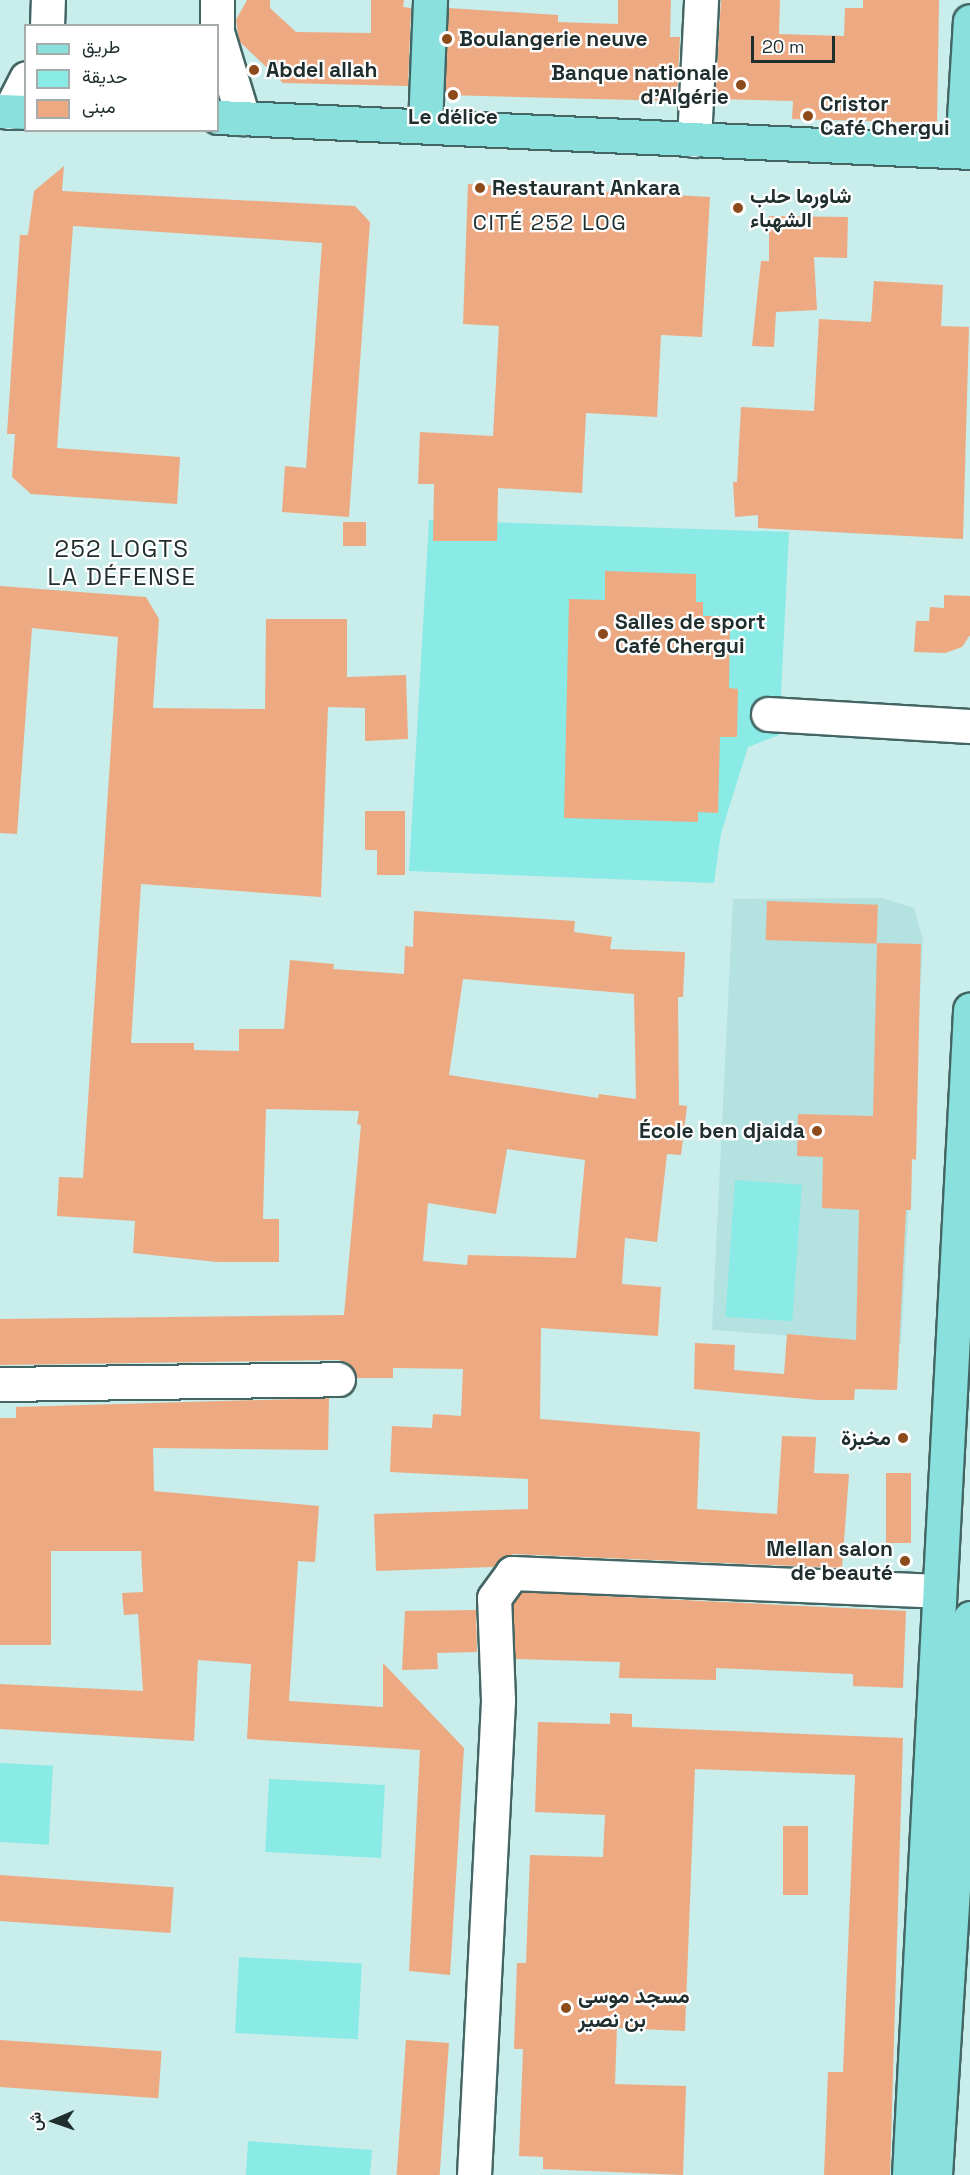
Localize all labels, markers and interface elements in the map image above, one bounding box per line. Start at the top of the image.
legend [24,24,219,132]
scale bar [754,24,838,62]
place label: Boulangerie neuve [459,26,648,52]
marker: Boulangerie neuve [440,32,454,46]
text: طريق [82,35,120,58]
text: 20 m [762,35,805,58]
place label: Abdel allah [266,57,378,83]
place label: Banque nationale d'Algérie [551,60,729,110]
marker: Abdel allah [247,63,261,77]
text: حديقة [82,65,128,88]
marker: Banque nationale d'Algérie [734,78,748,92]
marker: Le délice [446,88,460,102]
place label: Cristor Café Chergui [820,91,950,141]
text: مبنى [82,95,116,118]
place label: Le délice [408,104,498,130]
marker: Cristor Café Chergui [801,109,815,123]
place label: Restaurant Ankara [492,175,681,201]
marker: Restaurant Ankara [473,181,487,195]
place label: شاورما حلب الشهباء [750,183,851,233]
marker: شاورما حلب الشهباء [731,201,745,215]
district label: CITÉ 252 LOG [473,210,627,236]
district label: 252 LOGTS LA DÉFENSE [47,535,197,591]
place label: Salles de sport Café Chergui [615,609,765,659]
marker: Salles de sport Café Chergui [596,627,610,641]
place label: École ben djaida [639,1118,805,1144]
marker: École ben djaida [810,1124,824,1138]
place label: مخبزة [841,1425,891,1451]
marker: مخبزة [896,1431,910,1445]
place label: Mellan salon de beauté [766,1536,893,1586]
marker: Mellan salon de beauté [898,1554,912,1568]
place label: مسجد موسى بن نصير [578,1983,690,2033]
marker: مسجد موسى بن نصير [559,2001,573,2015]
north arrow [24,2091,84,2151]
text: ش [25,2112,46,2132]

